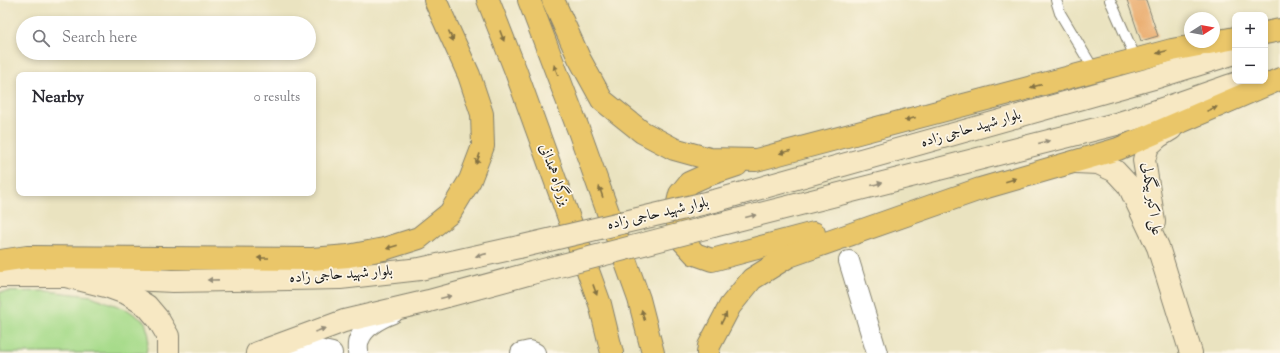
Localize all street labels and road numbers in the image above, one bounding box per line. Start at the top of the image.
street label: بلوار شهید حاجی زاده [918,105,1024,153]
street label: بزرگراه همدانی [533,141,576,209]
street label: علی اکبر بیگدلی [1135,161,1167,237]
street label: بلوار شهید حاجی زاده [605,192,711,236]
street label: بلوار شهید حاجی زاده [289,261,393,289]

